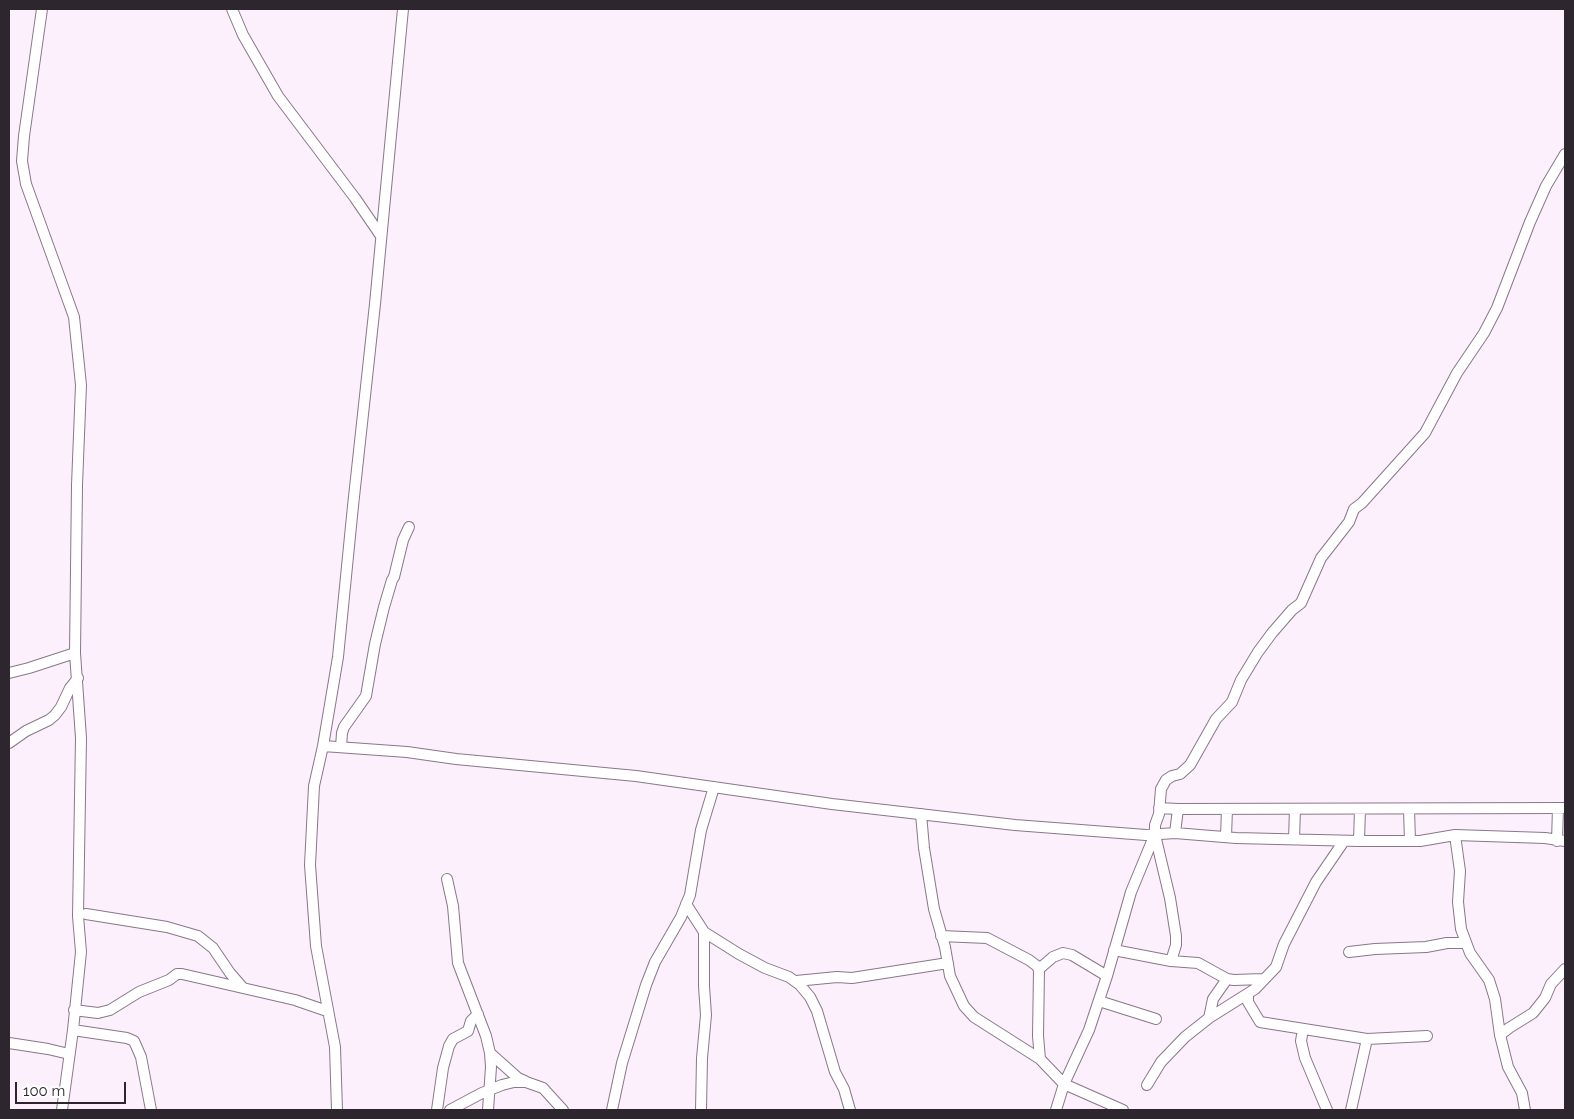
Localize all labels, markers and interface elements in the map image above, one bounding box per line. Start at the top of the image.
scale bar [18,1072,129,1104]
text: 100 m [23,1082,65,1100]

